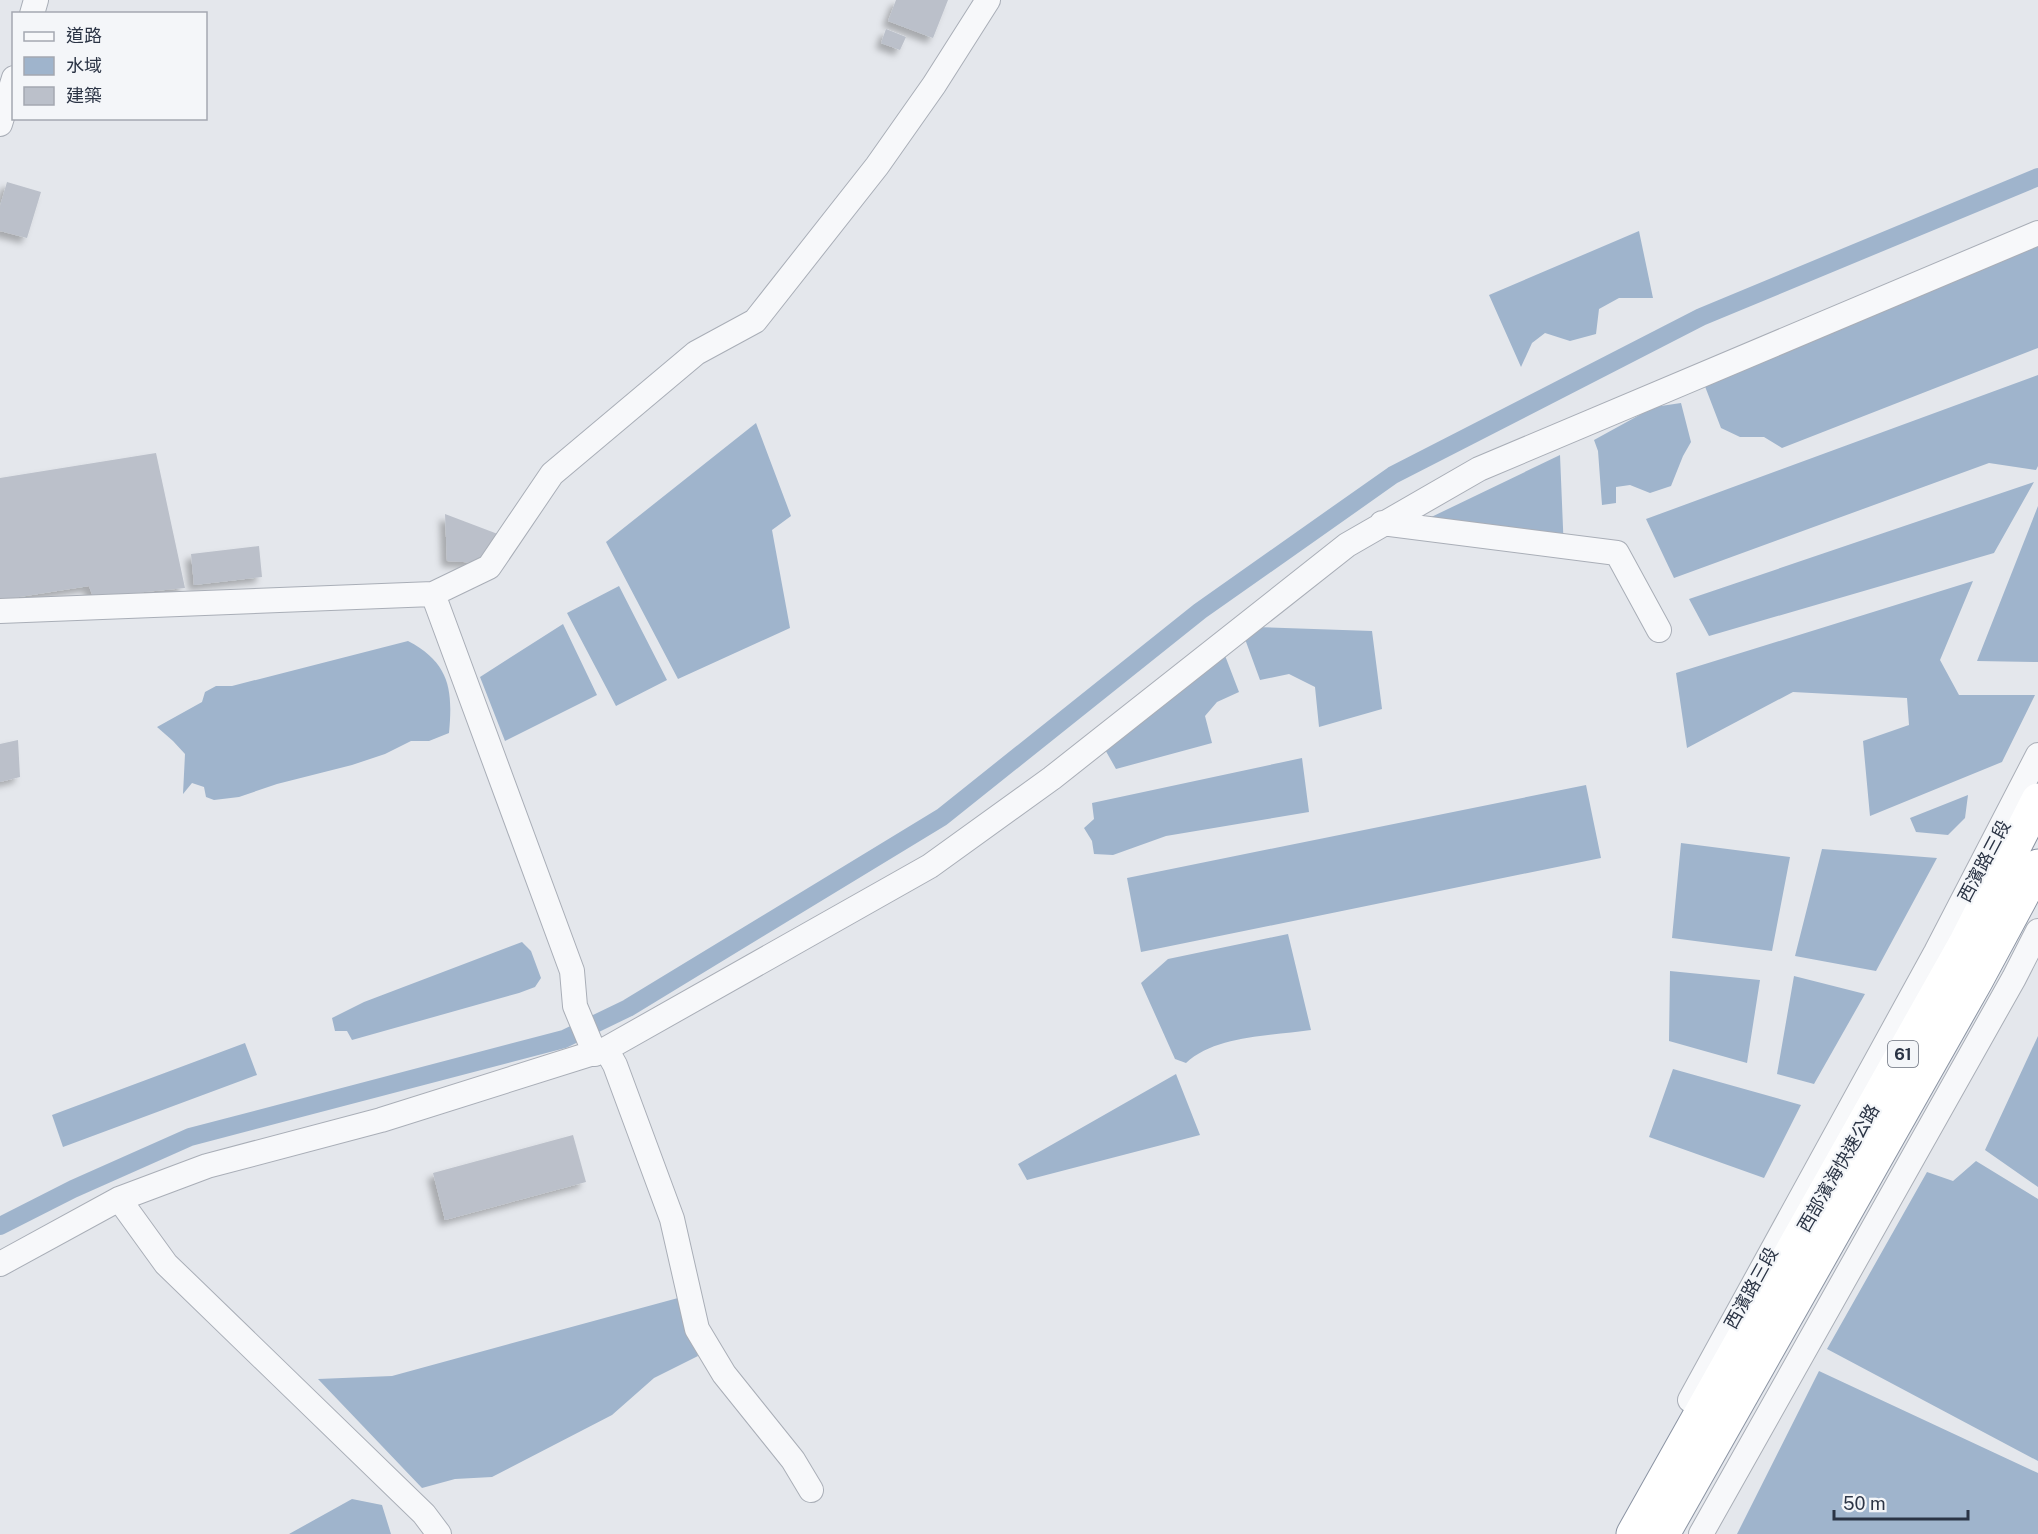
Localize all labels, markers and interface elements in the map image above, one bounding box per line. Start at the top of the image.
legend [12,12,207,120]
text: 道路 [66,25,102,46]
text: 水域 [66,55,102,76]
text: 建築 [66,85,102,106]
street label: 西濱路三段 [1954,816,2014,906]
road number: 61 [1888,1041,1918,1067]
street label: 西部濱海快速公路 [1793,1100,1883,1236]
street label: 西濱路三段 [1720,1244,1782,1332]
scale bar [1834,1483,1968,1521]
text: 50 m [1843,1493,1886,1514]

